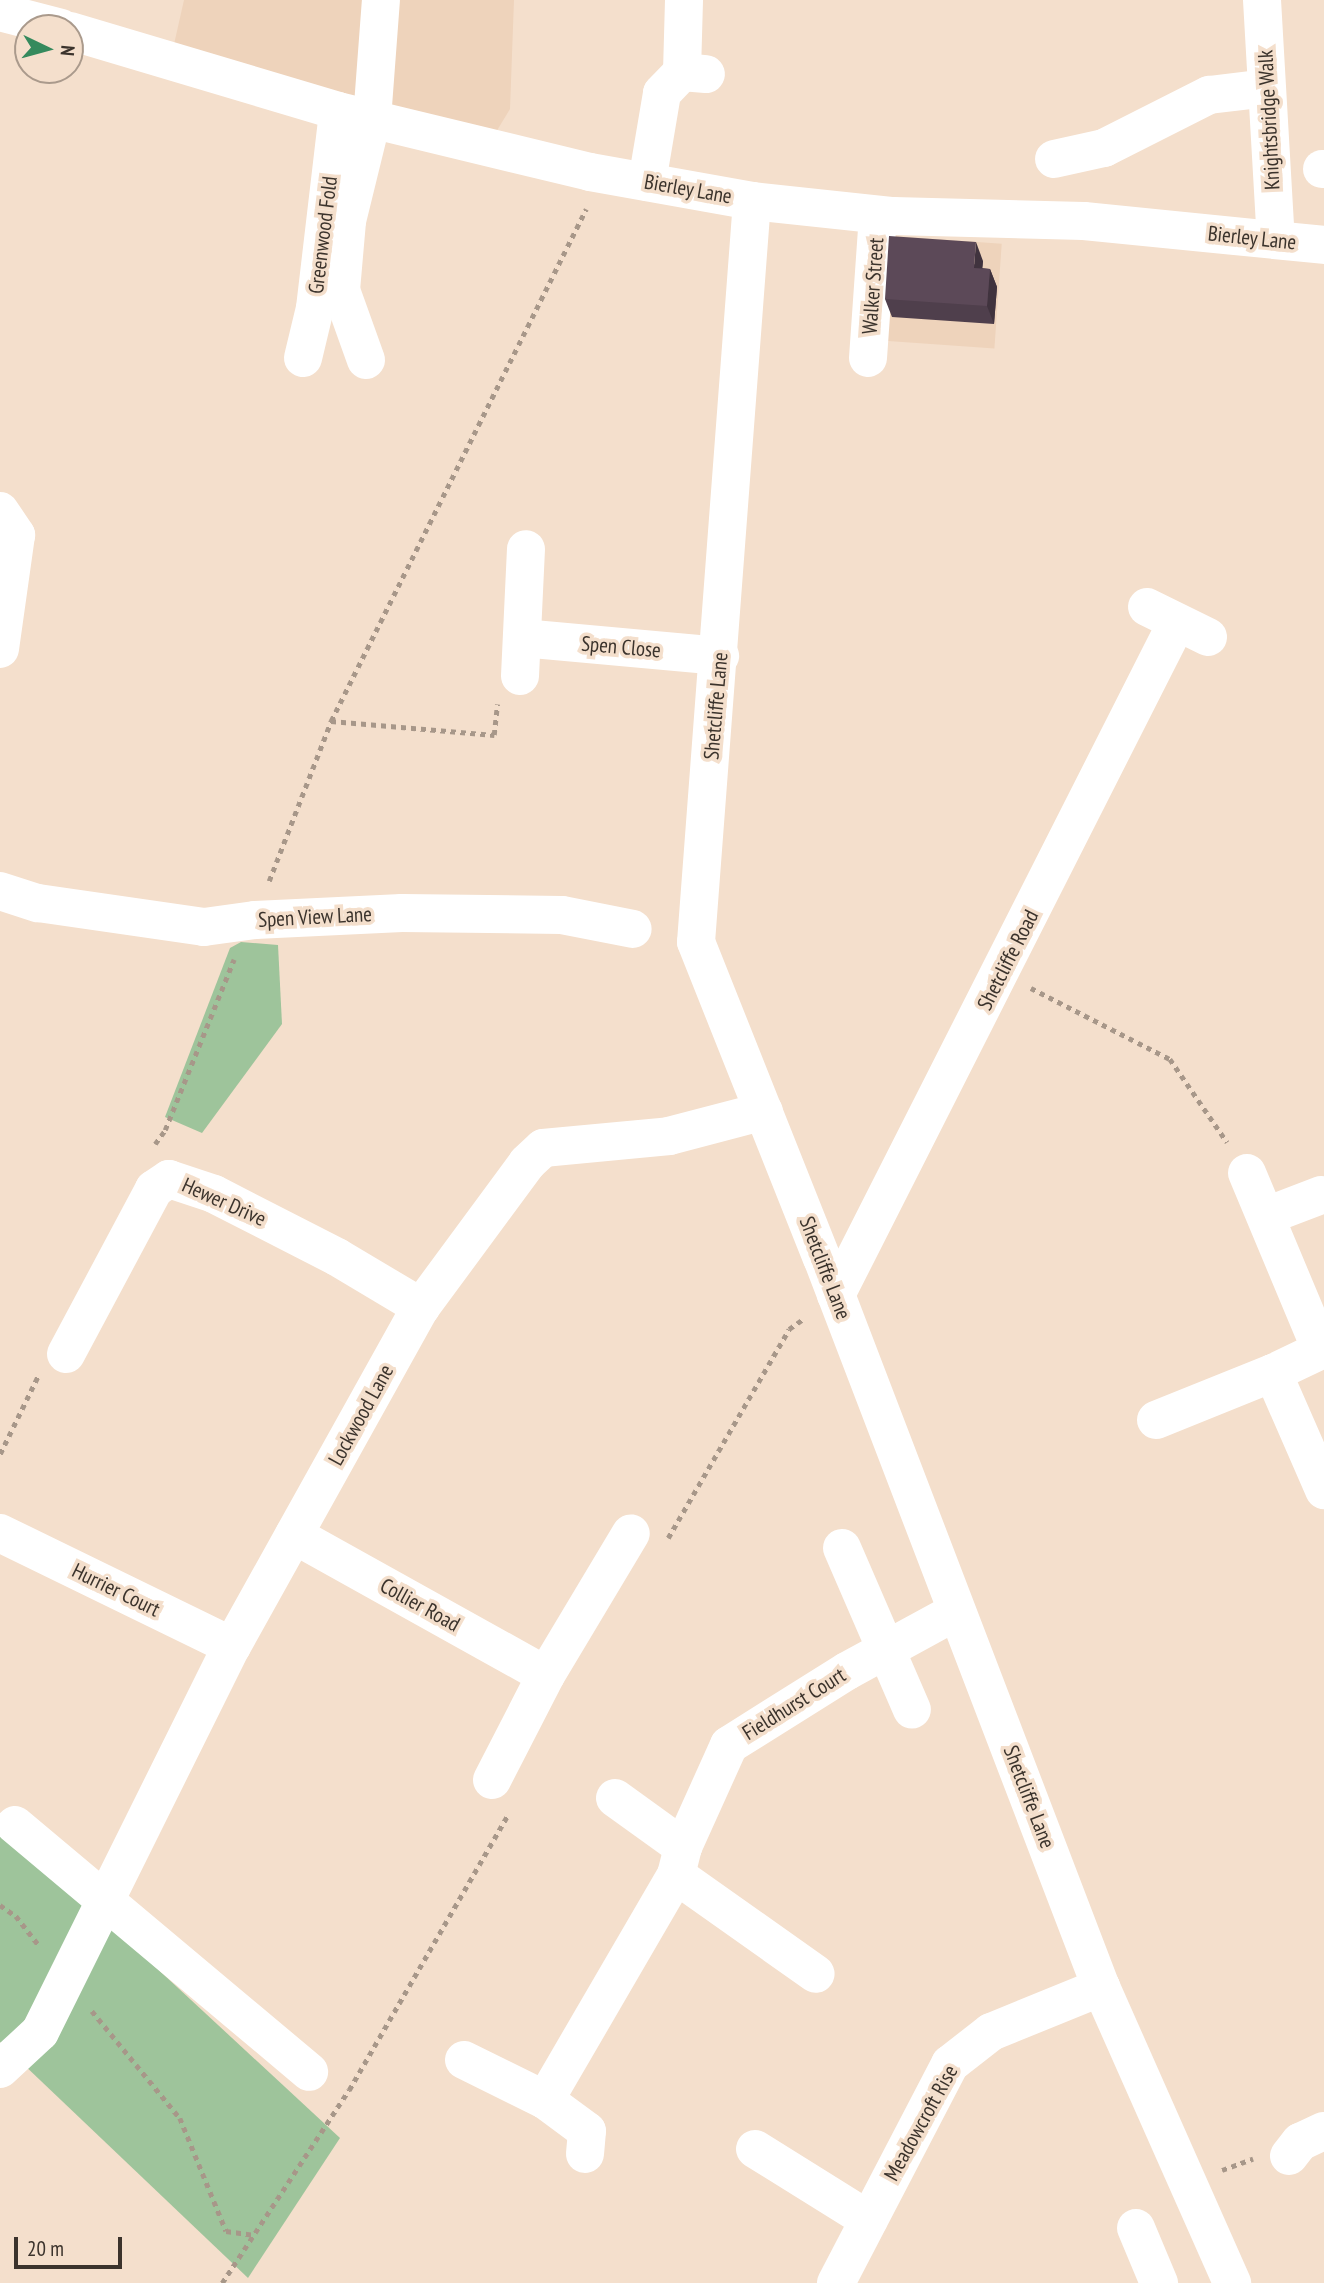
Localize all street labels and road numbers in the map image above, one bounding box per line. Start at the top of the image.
street label: Knightsbridge Walk [1253,49,1285,191]
street label: Bierley Lane [642,169,734,209]
street label: Greenwood Fold [303,175,343,295]
street label: Bierley Lane [1206,221,1298,255]
street label: Walker Street [857,237,889,335]
street label: Spen Close [580,631,662,663]
street label: Shetcliffe Lane [699,651,733,761]
street label: Spen View Lane [257,901,373,933]
street label: Shetcliffe Road [972,906,1044,1014]
street label: Hewer Drive [178,1172,270,1232]
street label: Shetcliffe Lane [794,1213,856,1323]
street label: Lockwood Lane [323,1360,399,1470]
street label: Hurrier Court [68,1558,164,1622]
street label: Collier Road [376,1573,464,1637]
street label: Fieldhurst Court [738,1662,850,1746]
street label: Shetcliffe Lane [998,1742,1060,1852]
street label: Meadowcroft Rise [879,2061,963,2185]

